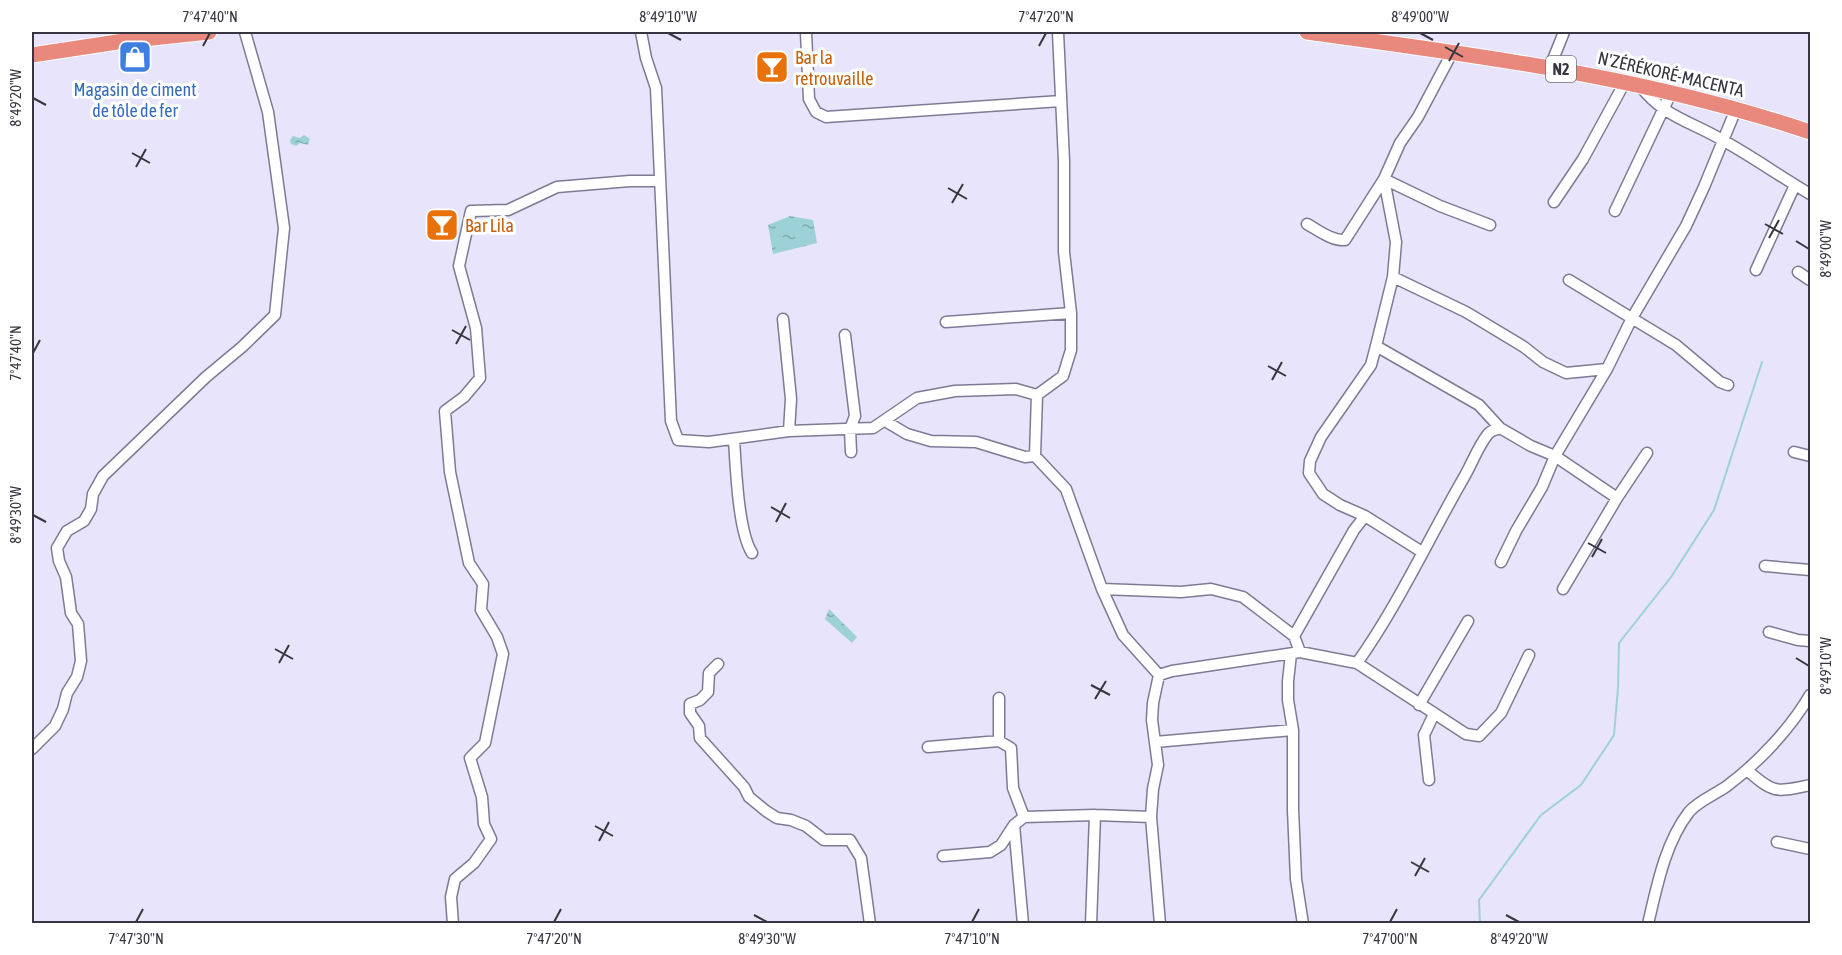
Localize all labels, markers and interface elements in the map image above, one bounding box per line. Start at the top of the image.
text: 7°47'40"N [182,8,238,25]
text: 8°49'10"W [639,8,697,25]
text: 7°47'20"N [1018,8,1074,25]
text: 8°49'00"W [1391,8,1449,25]
shop icon: Magasin de ciment de tôle de fer [117,39,153,75]
place label: Bar la retrouvaille [795,47,873,89]
street label: N'ZÉRÉKORÉ-MACENTA [1596,47,1746,101]
bar icon: Bar la retrouvaille [754,49,790,85]
road number: N2 [1546,56,1576,82]
text: 8°49'20"W [7,69,24,127]
place label: Magasin de ciment de tôle de fer [74,79,196,121]
bar icon: Bar Lila [424,207,460,243]
place label: Bar Lila [465,215,514,236]
text: 8°49'00"W [1817,220,1834,278]
text: 7°47'40"N [7,325,24,381]
text: 8°49'30"W [7,486,24,544]
text: 8°49'10"W [1817,637,1834,695]
text: 7°47'30"N [108,930,164,947]
text: 7°47'20"N [526,930,582,947]
text: 8°49'30"W [738,930,796,947]
text: 7°47'10"N [944,930,1000,947]
text: 7°47'00"N [1362,930,1418,947]
text: 8°49'20"W [1490,930,1548,947]

